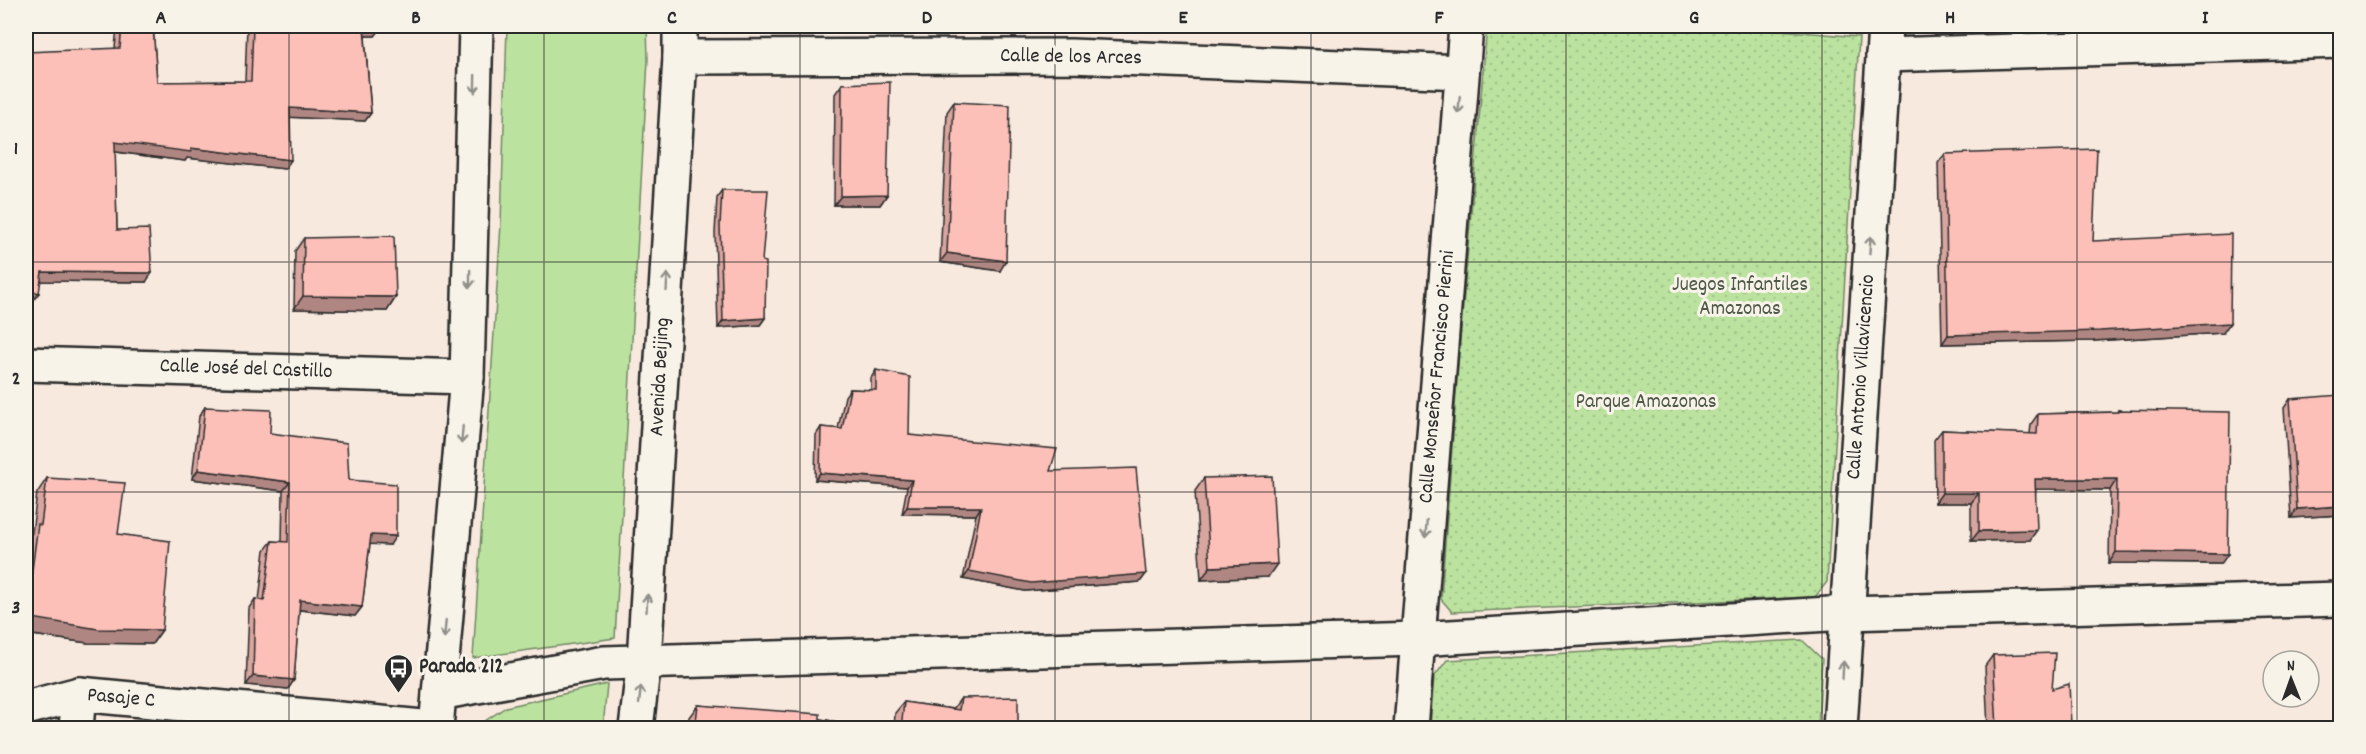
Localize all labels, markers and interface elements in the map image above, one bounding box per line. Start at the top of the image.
text: A [156,5,167,33]
text: B [411,5,421,33]
text: C [667,5,677,33]
text: D [922,5,933,33]
text: E [1178,5,1188,33]
text: F [1435,5,1445,33]
text: G [1689,5,1699,33]
text: H [1945,5,1955,33]
text: I [2202,5,2209,33]
street label: Calle de los Arces [1000,42,1142,74]
one-way arrow [469,73,481,93]
one-way arrow [1454,94,1465,114]
text: 1 [14,136,18,164]
one-way arrow [1865,235,1876,255]
street label: Calle Monseñor Francisco Pierini [1412,249,1464,505]
one-way arrow [464,268,476,288]
park label: Juegos Infantiles Amazonas [1672,271,1808,325]
one-way arrow [661,273,672,293]
street label: Calle Antonio Villavicencio [1840,273,1884,481]
street label: Avenida Beijing [643,317,679,437]
street label: Calle José del Castillo [159,352,333,388]
text: 2 [12,366,20,394]
park label: Parque Amazonas [1575,388,1717,418]
one-way arrow [456,424,467,444]
one-way arrow [1420,519,1431,539]
one-way arrow [642,593,653,613]
text: 3 [12,595,20,623]
one-way arrow [439,619,450,639]
north arrow [2261,649,2321,709]
bus stop icon: Parada 212 [382,652,414,694]
place label: Parada 212 [419,653,503,683]
text: N [2287,655,2295,678]
one-way arrow [1838,661,1849,681]
street label: Pasaje C [86,681,156,717]
one-way arrow [635,685,646,705]

